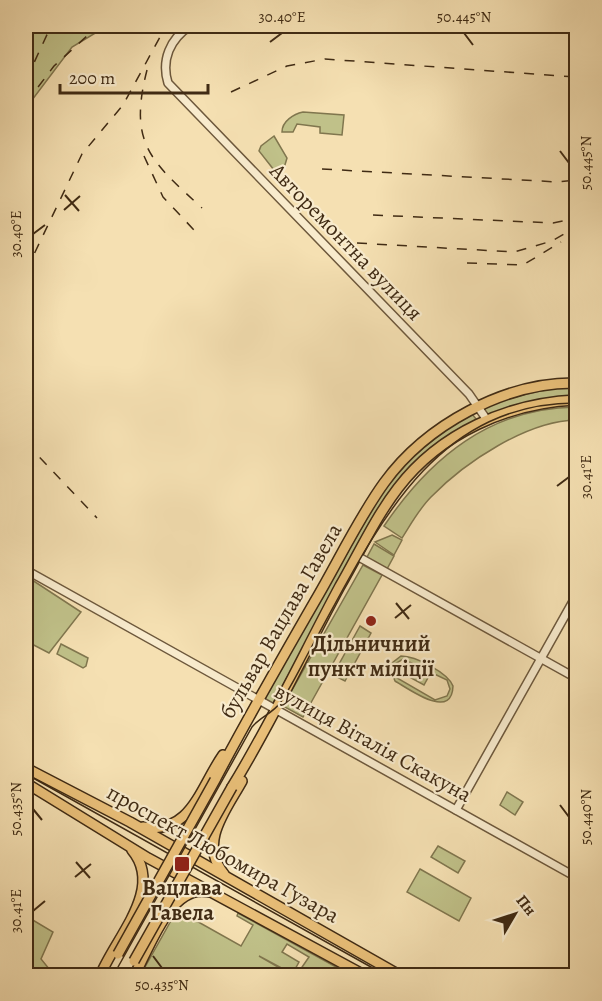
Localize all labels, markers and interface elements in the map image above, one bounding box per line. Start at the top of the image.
text: 30.40°E [259,7,306,27]
text: 50.445°N [437,7,491,27]
scale bar [60,57,208,95]
text: 200 m [69,66,115,90]
text: 50.445°N [576,136,596,190]
street label: Авторемонтна вулиця [262,156,429,327]
text: 30.40°E [6,211,26,258]
text: 30.41°E [576,455,596,499]
street label: бульвар Вацлава Гавела [213,517,350,724]
marker: Дільничний пункт міліції [364,614,378,628]
place label: Дільничний пункт міліції [308,629,435,684]
street label: вулиця Віталія Скакуна [269,676,478,810]
street label: проспект Любомира Гузара [101,777,345,931]
text: 50.435°N [6,782,26,836]
text: 50.440°N [576,789,596,845]
marker: Вацлава Гавела [173,855,191,873]
place label: Вацлава Гавела [142,873,222,928]
north arrow [485,884,545,944]
text: 30.41°E [6,889,26,933]
text: Пн [511,890,541,920]
text: 50.435°N [135,975,189,995]

